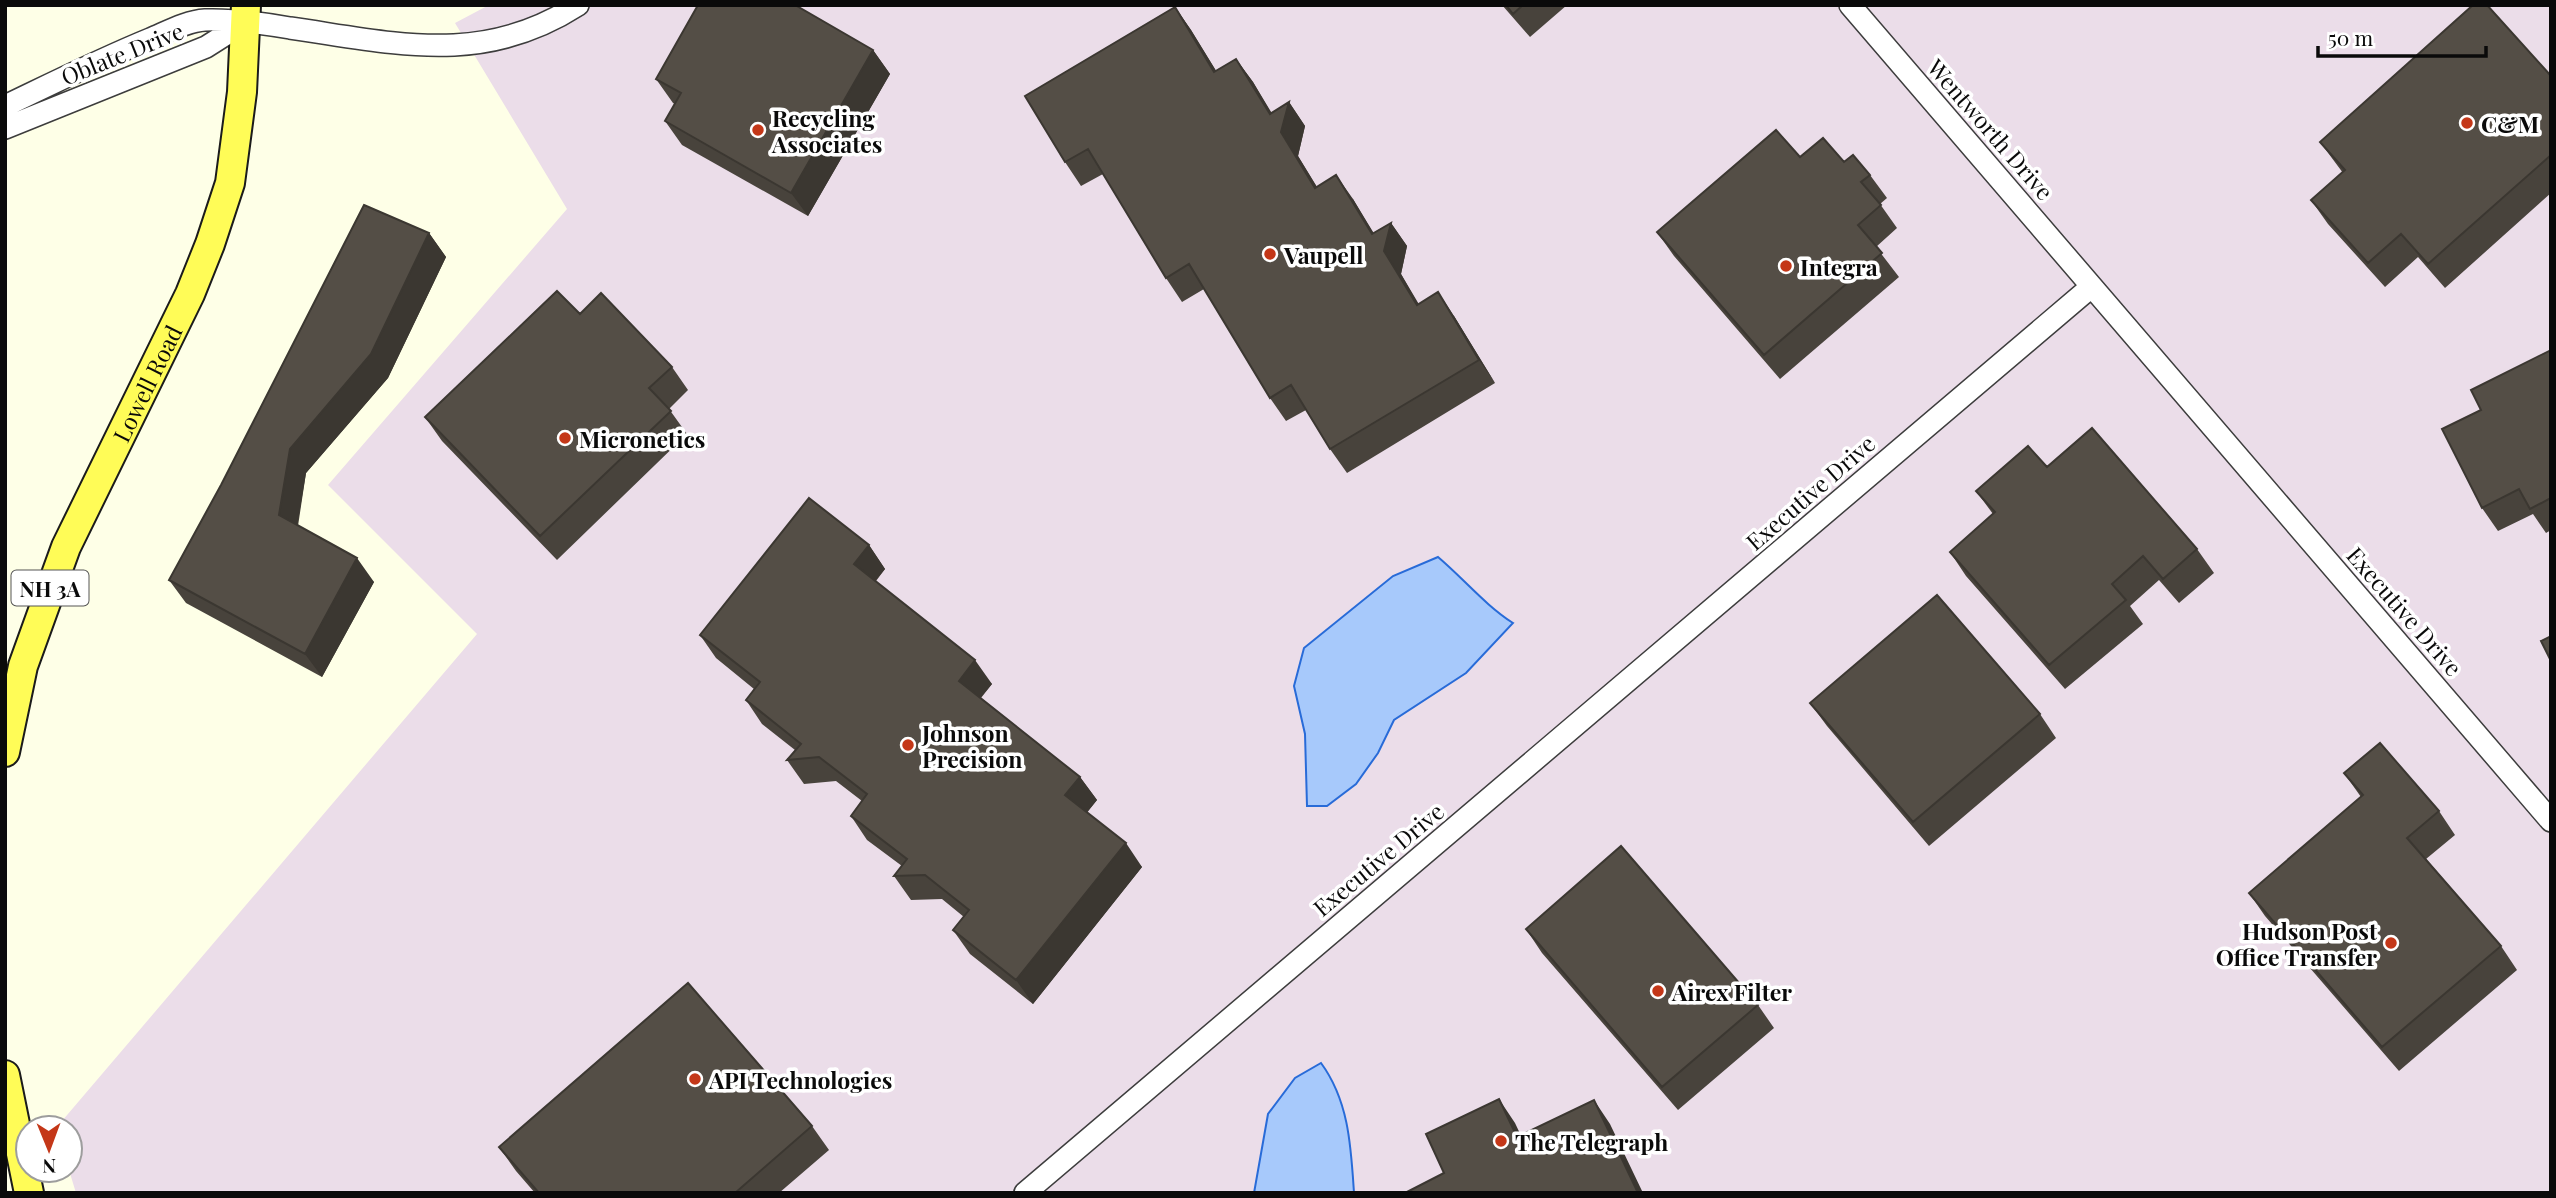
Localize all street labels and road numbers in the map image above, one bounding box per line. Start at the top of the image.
street label: Oblate Drive [56,14,188,92]
street label: Wentworth Drive [1921,51,2061,206]
street label: Lowell Road [105,319,188,447]
street label: Executive Drive [1739,427,1881,557]
street label: Executive Drive [2340,540,2470,682]
road number: NH 3A [12,570,88,606]
street label: Executive Drive [1306,795,1450,923]

